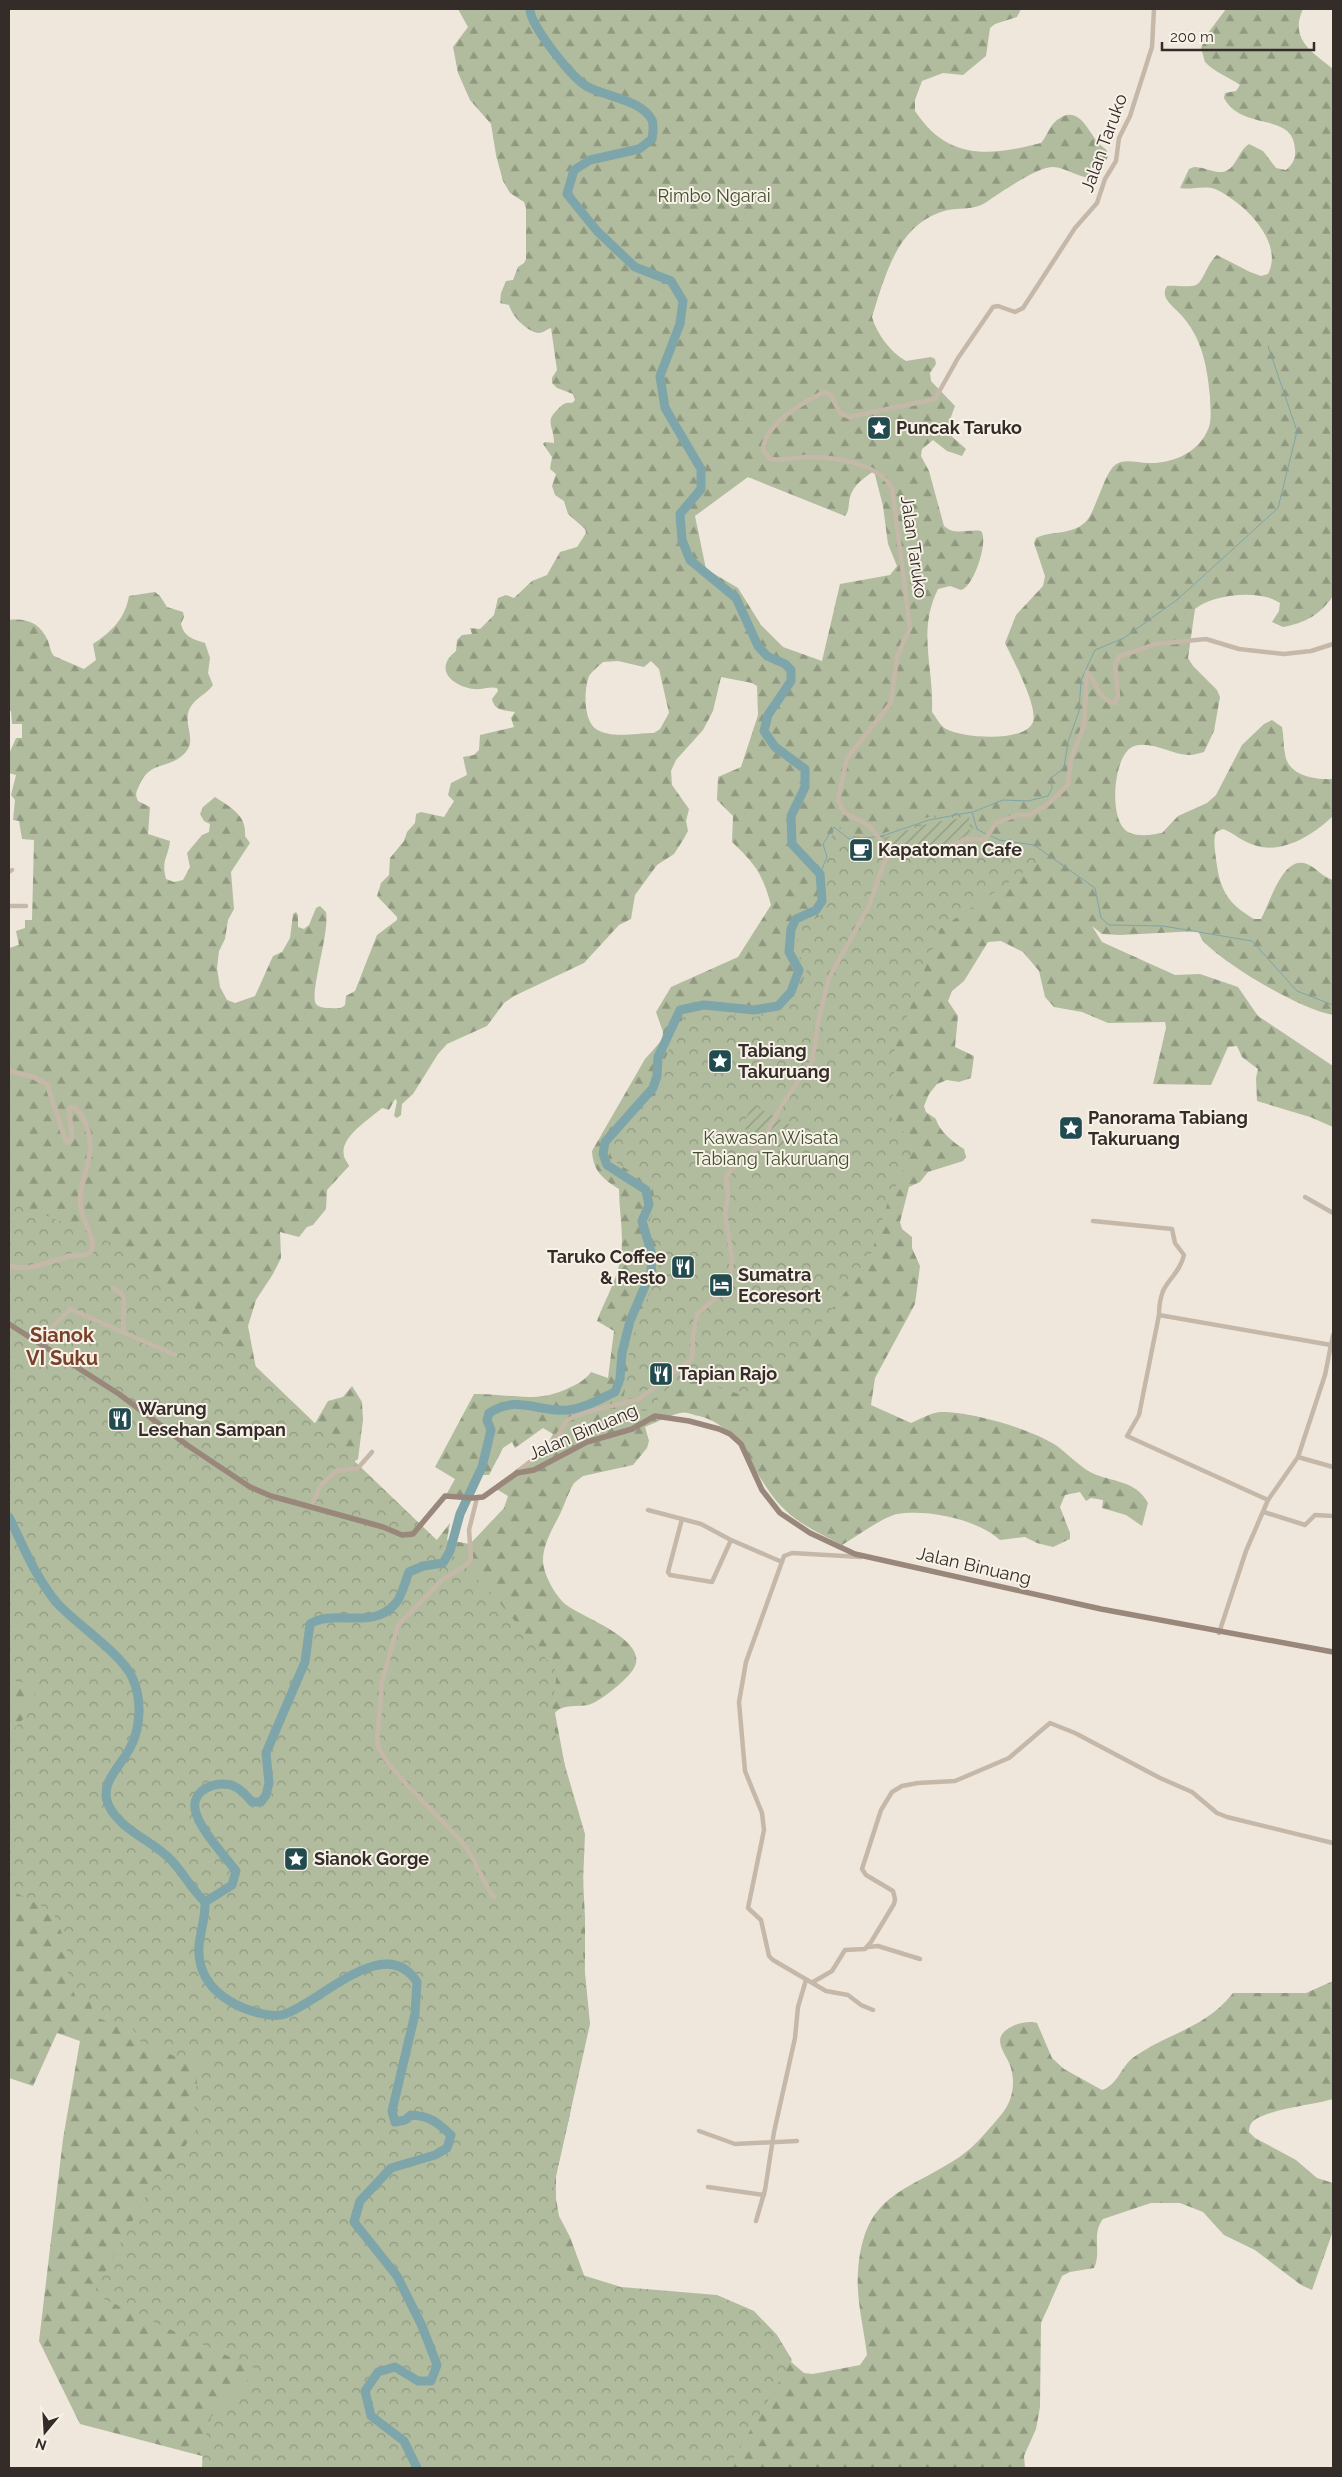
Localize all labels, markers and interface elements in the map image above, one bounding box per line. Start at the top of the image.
scale bar [1162,20,1314,52]
text: 200 m [1170,28,1214,46]
street label: Jalan Taruko [1076,90,1131,195]
park label: Rimbo Ngarai [657,185,771,206]
place icon: Puncak Taruko [866,415,892,441]
place label: Puncak Taruko [896,417,1022,438]
street label: Jalan Taruko [897,494,932,600]
cafe icon: Kapatoman Cafe [848,837,874,863]
place label: Kapatoman Cafe [878,839,1022,860]
place label: Tabiang Takuruang [738,1040,830,1082]
place icon: Tabiang Takuruang [707,1048,733,1074]
place label: Panorama Tabiang Takuruang [1088,1107,1248,1149]
place icon: Panorama Tabiang Takuruang [1058,1115,1084,1141]
park label: Kawasan Wisata Tabiang Takuruang [692,1127,850,1169]
place label: Taruko Coffee & Resto [547,1246,666,1288]
restaurant icon: Taruko Coffee & Resto [670,1254,696,1280]
place label: Sumatra Ecoresort [738,1264,821,1306]
hotel icon: Sumatra Ecoresort [708,1272,734,1298]
district label: Sianok VI Suku [26,1323,98,1370]
restaurant icon: Tapian Rajo [648,1361,674,1387]
place label: Tapian Rajo [678,1363,777,1384]
place label: Warung Lesehan Sampan [138,1398,286,1440]
street label: Jalan Binuang [525,1399,641,1464]
restaurant icon: Warung Lesehan Sampan [107,1406,133,1432]
street label: Jalan Binuang [915,1542,1033,1589]
place icon: Sianok Gorge [283,1846,309,1872]
place label: Sianok Gorge [314,1848,429,1869]
north arrow [20,2407,70,2457]
text: N [33,2435,49,2454]

